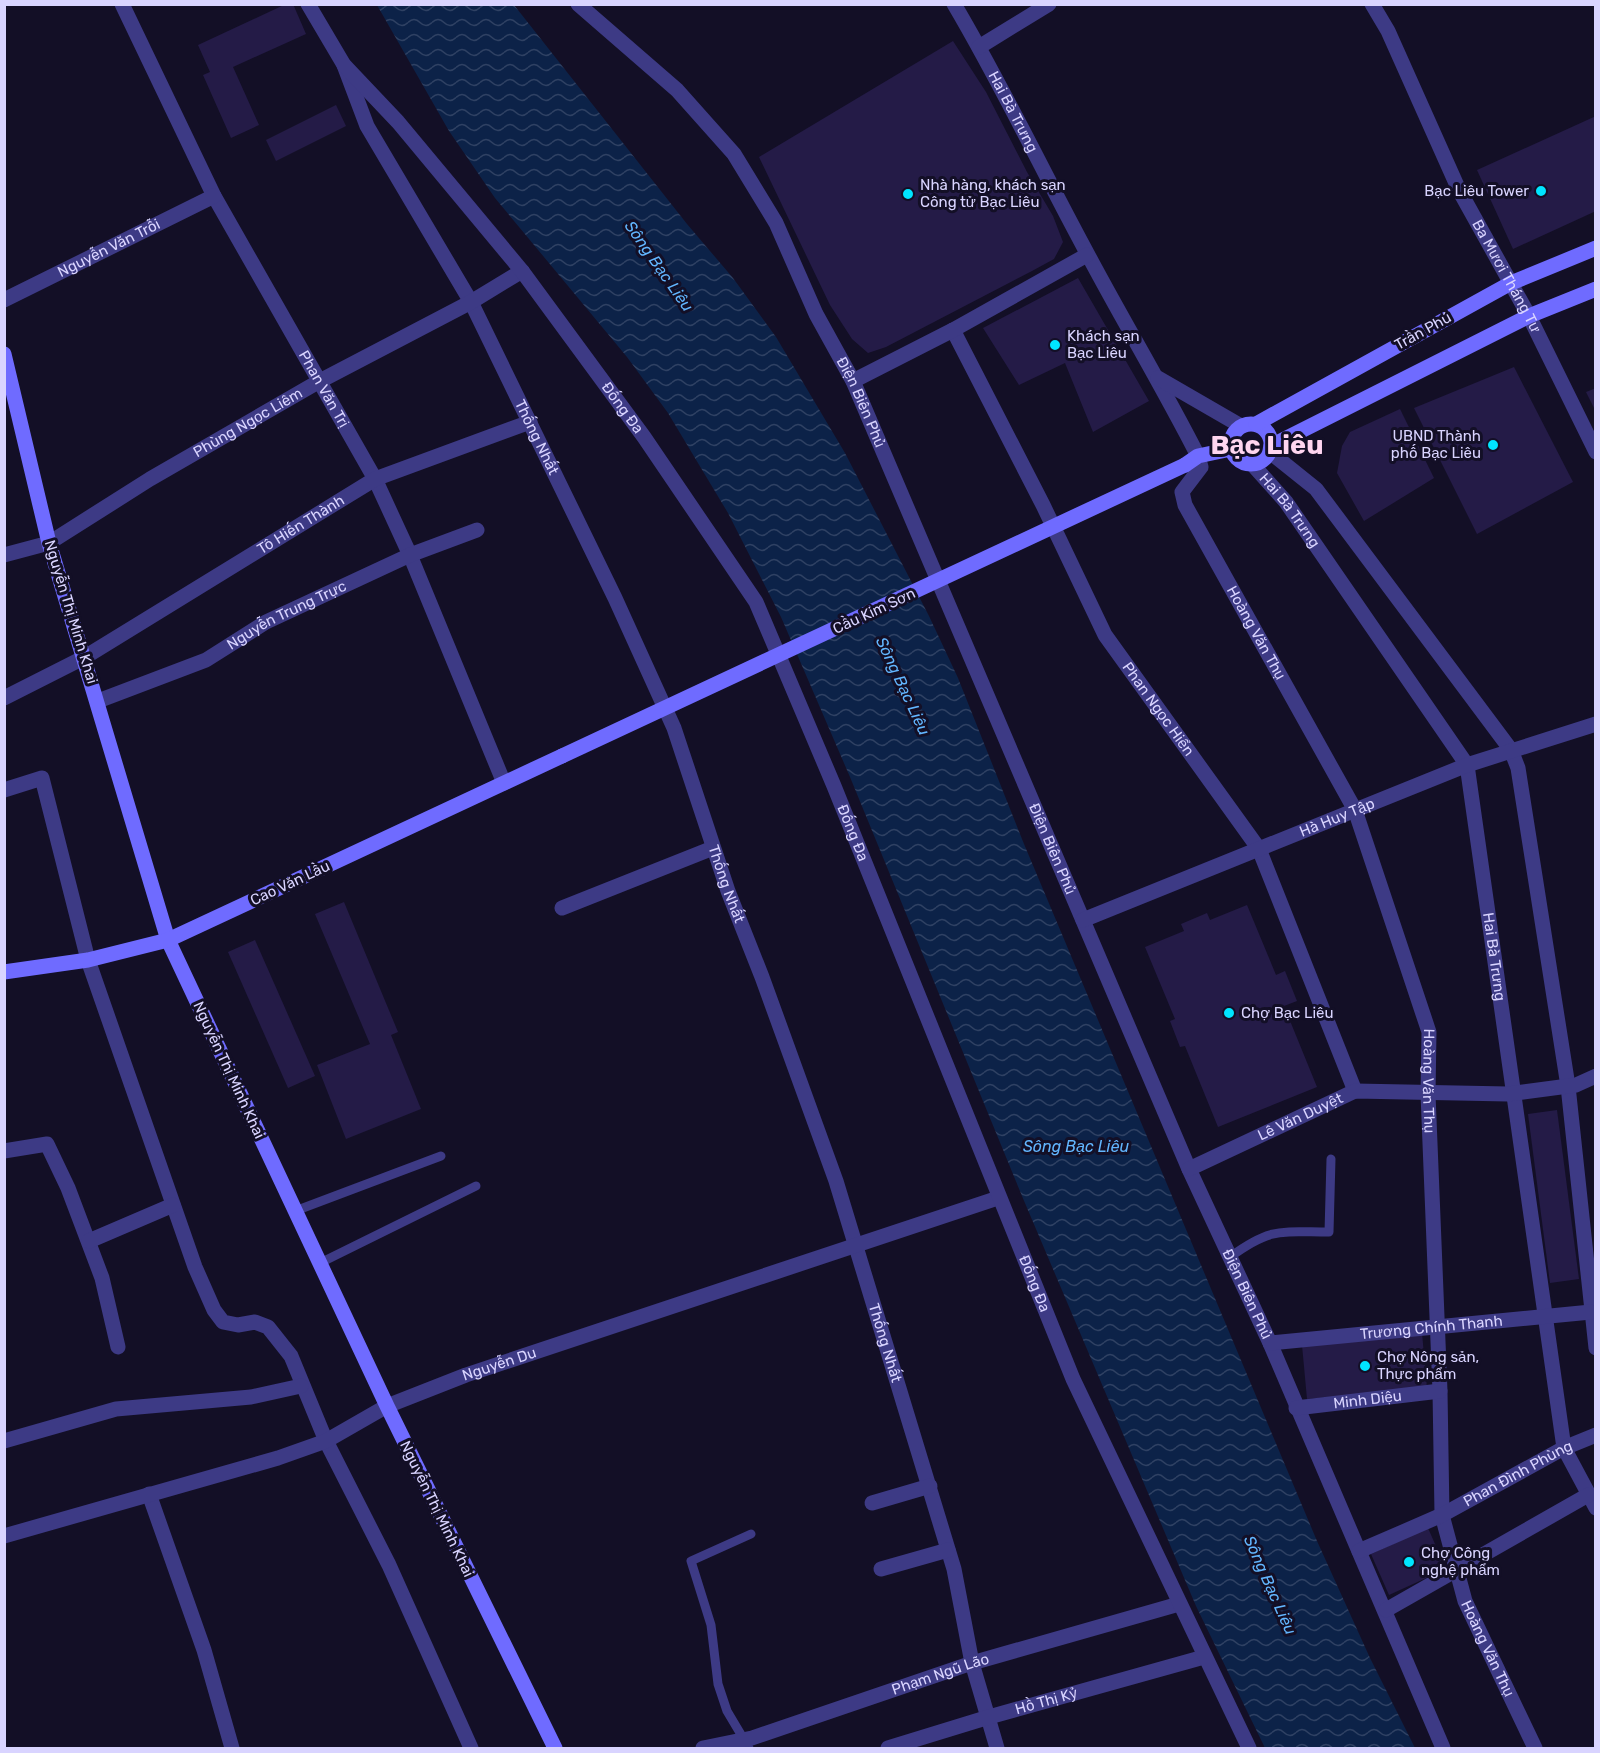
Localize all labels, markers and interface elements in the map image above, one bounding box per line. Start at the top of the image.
street label: Hai Bà Trưng [985,68,1042,155]
place label: Nhà hàng, khách sạn Công tử Bạc Liêu [920,176,1066,211]
place label: Bạc Liêu Tower [1424,182,1529,200]
marker: Bạc Liêu Tower [1534,184,1548,198]
marker: Nhà hàng, khách sạn Công tử Bạc Liêu [901,187,915,201]
street label: Nguyễn Văn Trỗi [55,215,163,281]
street label: Ba Mươi Tháng Tư [1468,216,1545,336]
water label: Sông Bạc Liêu [621,217,697,315]
street label: Trần Phú [1391,308,1454,354]
place label: Khách sạn Bạc Liêu [1067,327,1140,362]
marker: Khách sạn Bạc Liêu [1048,338,1062,352]
street label: Phan Văn Trị [295,347,353,431]
street label: Điện Biên Phủ [832,354,889,450]
street label: Đống Đa [598,378,647,437]
street label: Phùng Ngọc Liêm [190,384,306,461]
street label: Thống Nhất [511,397,563,478]
place label: UBND Thành phố Bạc Liêu [1391,427,1481,462]
district label: Bạc Liêu [1211,429,1323,461]
marker: UBND Thành phố Bạc Liêu [1486,438,1500,452]
street label: Hai Bà Trưng [1256,469,1324,551]
street label: Tô Hiến Thành [254,491,348,558]
street label: Nguyễn Thị Minh Khai [41,538,102,686]
street label: Nguyễn Trung Trực [223,577,349,654]
street label: Hoàng Văn Thụ [1223,583,1289,683]
street label: Cầu Kim Sơn [830,584,918,638]
water label: Sông Bạc Liêu [872,634,934,738]
street label: Phan Ngọc Hiển [1118,659,1198,759]
street label: Hà Huy Tập [1297,794,1377,841]
street label: Điện Biên Phủ [1025,800,1080,897]
street label: Đống Đa [833,802,872,864]
street label: Thống Nhất [704,843,749,926]
street label: Cao Văn Lầu [247,857,333,909]
street label: Hai Bà Trưng [1479,911,1509,1002]
street label: Nguyễn Thị Minh Khai [189,998,269,1141]
place label: Chợ Bạc Liêu [1241,1004,1333,1022]
marker: Chợ Bạc Liêu [1222,1006,1236,1020]
street label: Hoàng Văn Thụ [1419,1029,1439,1134]
street label: Lê Văn Duyệt [1255,1089,1346,1144]
water label: Sông Bạc Liêu [1023,1137,1129,1156]
street label: Điện Biên Phủ [1218,1246,1276,1342]
street label: Đống Đa [1015,1253,1054,1315]
street label: Thống Nhất [865,1301,906,1385]
street label: Trương Chính Thanh [1359,1312,1503,1343]
street label: Nguyễn Du [460,1343,539,1385]
place label: Chợ Nông sản, Thực phẩm [1377,1348,1479,1383]
marker: Chợ Nông sản, Thực phẩm [1358,1359,1372,1373]
street label: Minh Diệu [1332,1387,1403,1413]
street label: Phan Đình Phùng [1460,1437,1575,1511]
street label: Nguyễn Thị Minh Khai [396,1438,478,1580]
water label: Sông Bạc Liêu [1240,1533,1300,1638]
place label: Chợ Công nghệ phẩm [1421,1544,1500,1579]
marker: Chợ Công nghệ phẩm [1402,1555,1416,1569]
street label: Hoàng Văn Thụ [1457,1598,1518,1700]
street label: Phạm Ngũ Lão [889,1650,991,1699]
street label: Hồ Thị Kỷ [1013,1684,1080,1718]

